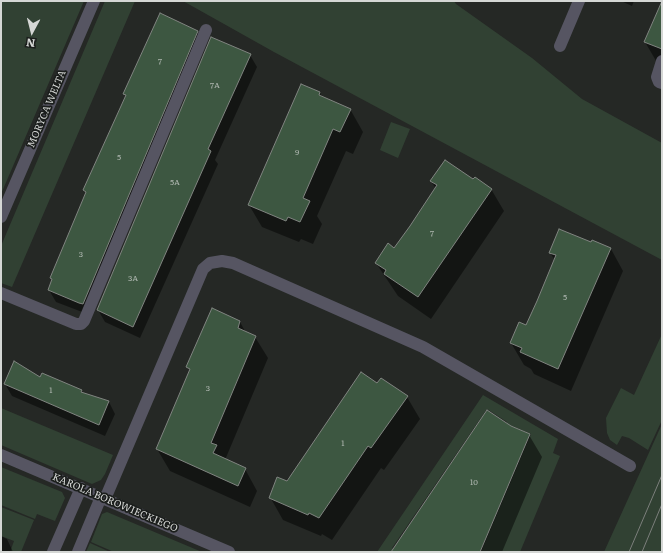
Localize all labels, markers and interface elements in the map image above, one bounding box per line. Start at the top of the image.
north arrow [12,12,52,52]
text: N [25,35,36,52]
house number: 7 [158,57,162,67]
street label: MORYCA WELTA [25,69,69,149]
house number: 7A [210,81,220,91]
house number: 9 [295,148,299,158]
house number: 5 [117,153,121,163]
house number: 5A [170,178,180,188]
house number: 7 [430,229,434,239]
house number: 3 [79,250,83,260]
house number: 3A [128,274,138,284]
house number: 5 [563,293,567,303]
house number: 3 [206,384,210,394]
house number: 1 [49,386,53,396]
house number: 1 [341,439,345,449]
street label: KAROLA BOROWIECKIEGO [50,471,180,535]
house number: 10 [470,478,478,488]

